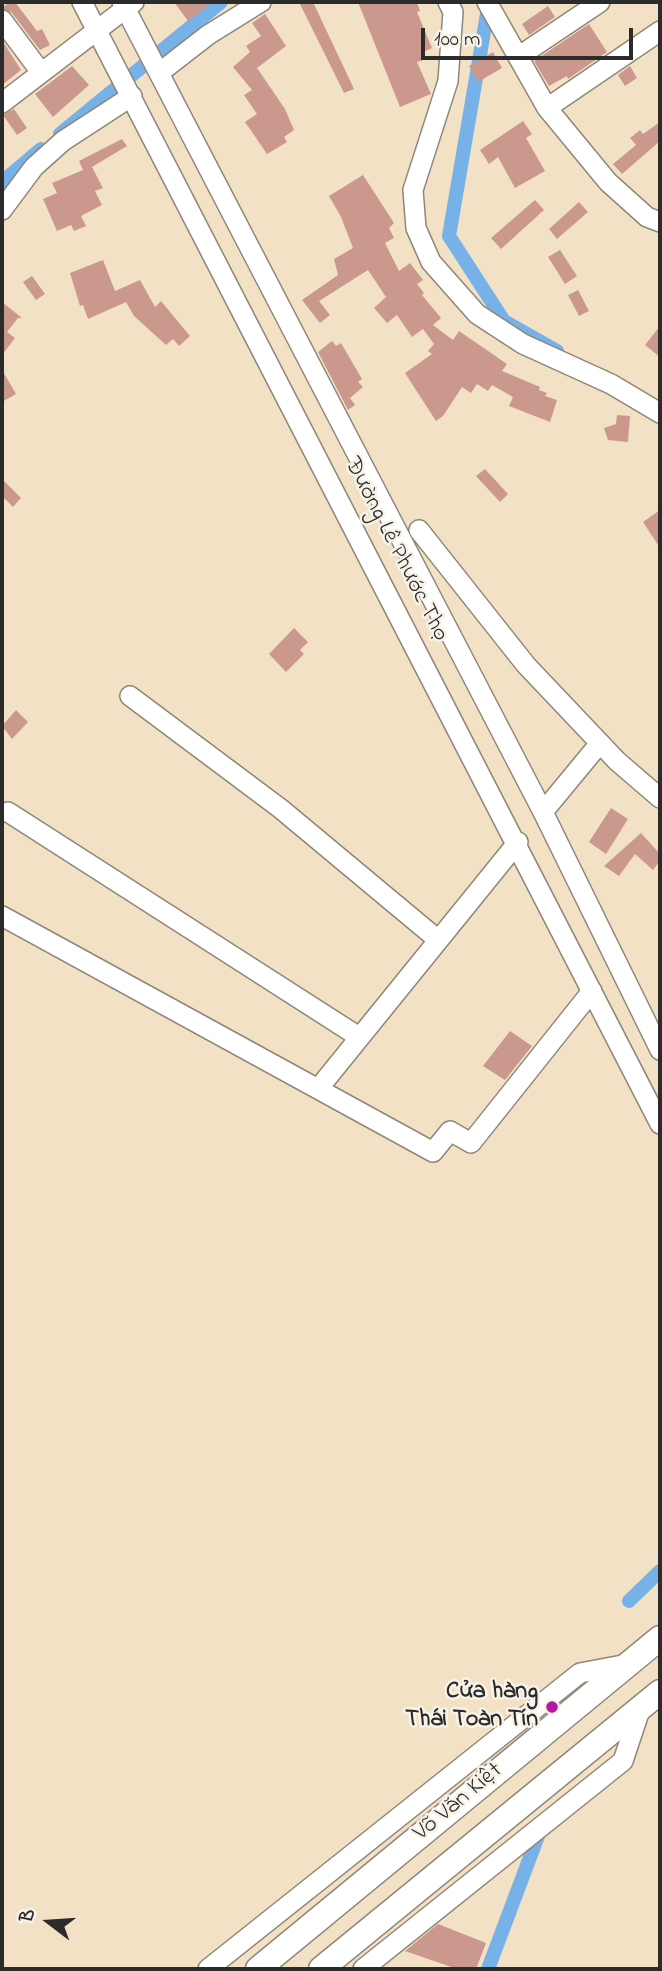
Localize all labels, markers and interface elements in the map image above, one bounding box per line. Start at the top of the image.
scale bar [424,14,636,58]
text: 100 m [434,25,480,55]
street label: Đường Lê Phước Thọ [336,453,454,647]
place label: Cửa hàng Thái Toàn Tín [405,1679,538,1735]
marker: Cửa hàng Thái Toàn Tín [544,1699,560,1715]
street label: Võ Văn Kiệt [409,1757,509,1849]
north arrow [14,1887,84,1957]
text: B [14,1906,43,1926]

